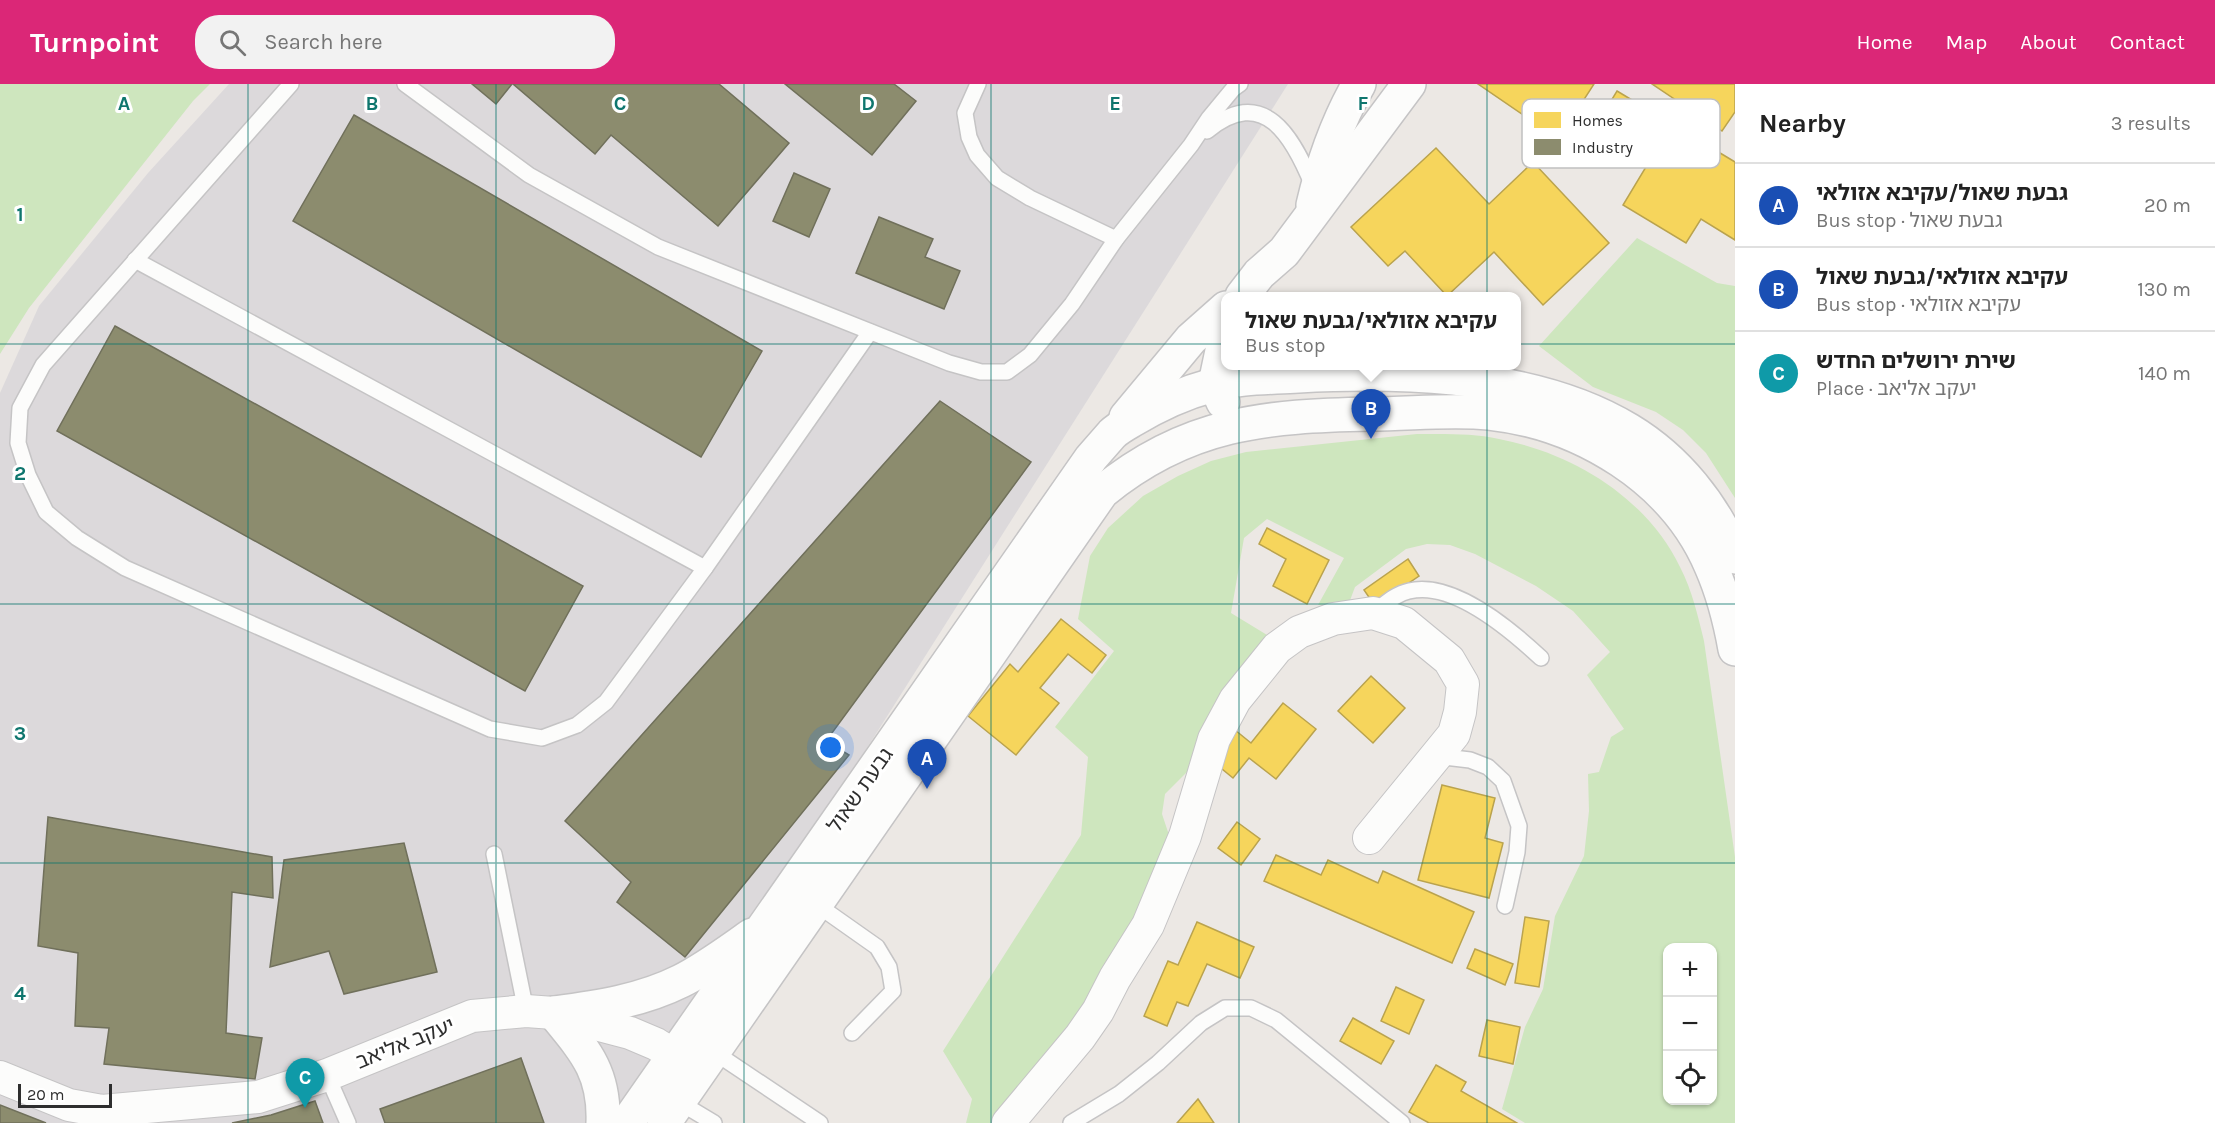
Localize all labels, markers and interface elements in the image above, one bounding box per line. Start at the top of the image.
search box [195,15,615,69]
text: Turnpoint [30,26,159,59]
icon: search [216,26,249,59]
text: Search here [264,29,383,55]
text: Home [1857,30,1913,54]
text: Map [1946,30,1987,54]
text: About [2020,30,2077,54]
text: Contact [2110,30,2185,54]
text: A [118,92,131,115]
text: B [366,92,378,115]
text: C [614,92,626,115]
text: D [861,92,875,115]
text: E [1109,92,1121,115]
text: F [1358,92,1369,115]
legend [1522,99,1720,168]
text: Nearby [1759,108,1846,139]
text: Homes [1572,111,1623,130]
text: 3 results [2111,112,2191,135]
text: Industry [1572,138,1634,157]
text: גבעת שאול/עקיבא אזולאי [1816,180,2068,206]
text: A [1772,194,1785,217]
text: 20 m [2144,194,2191,217]
text: 1 [16,203,24,226]
text: Bus stop · גבעת שאול [1816,209,2003,232]
text: עקיבא אזולאי/גבעת שאול [1816,264,2068,290]
text: B [1772,278,1785,301]
text: 130 m [2137,278,2191,301]
popup [1221,292,1521,370]
text: Bus stop · עקיבא אזולאי [1816,293,2021,316]
text: עקיבא אזולאי/גבעת שאול [1245,308,1497,334]
text: Bus stop [1245,334,1325,357]
text: שירת ירושלים החדש [1816,348,2016,374]
text: C [1772,362,1785,385]
text: 140 m [2138,362,2191,385]
text: Place · יעקב אליאב [1816,377,1977,400]
pin: B [1352,390,1390,439]
text: 2 [14,462,26,485]
text: 3 [14,722,26,745]
your location [816,733,845,762]
pin: A [908,740,946,789]
street label: גבעת שאול [822,743,898,837]
map controls [1663,943,1717,1105]
button: + [1663,943,1717,997]
text: 4 [14,982,26,1005]
button: − [1663,997,1717,1051]
street label: יעקב אליאב [352,1012,458,1074]
button: locate [1663,1051,1717,1105]
pin: C [286,1058,324,1108]
scale bar [18,1081,112,1108]
text: 20 m [27,1085,65,1104]

